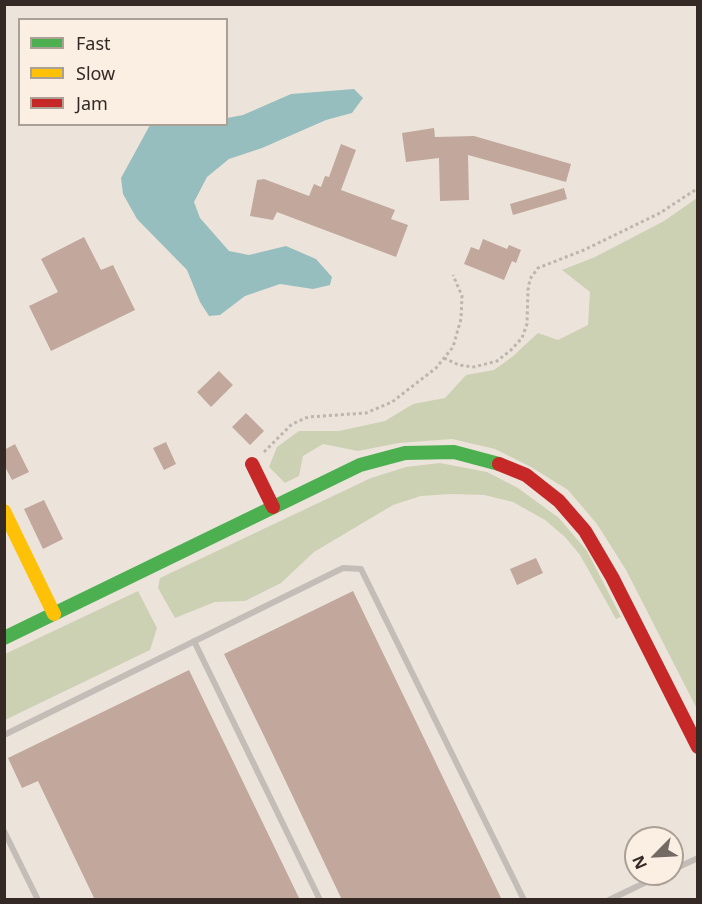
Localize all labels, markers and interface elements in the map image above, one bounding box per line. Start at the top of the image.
legend [18,18,228,126]
text: Fast [76,31,111,55]
text: Slow [76,61,115,85]
text: Jam [76,91,108,115]
north arrow [624,826,684,886]
text: N [627,852,652,873]

